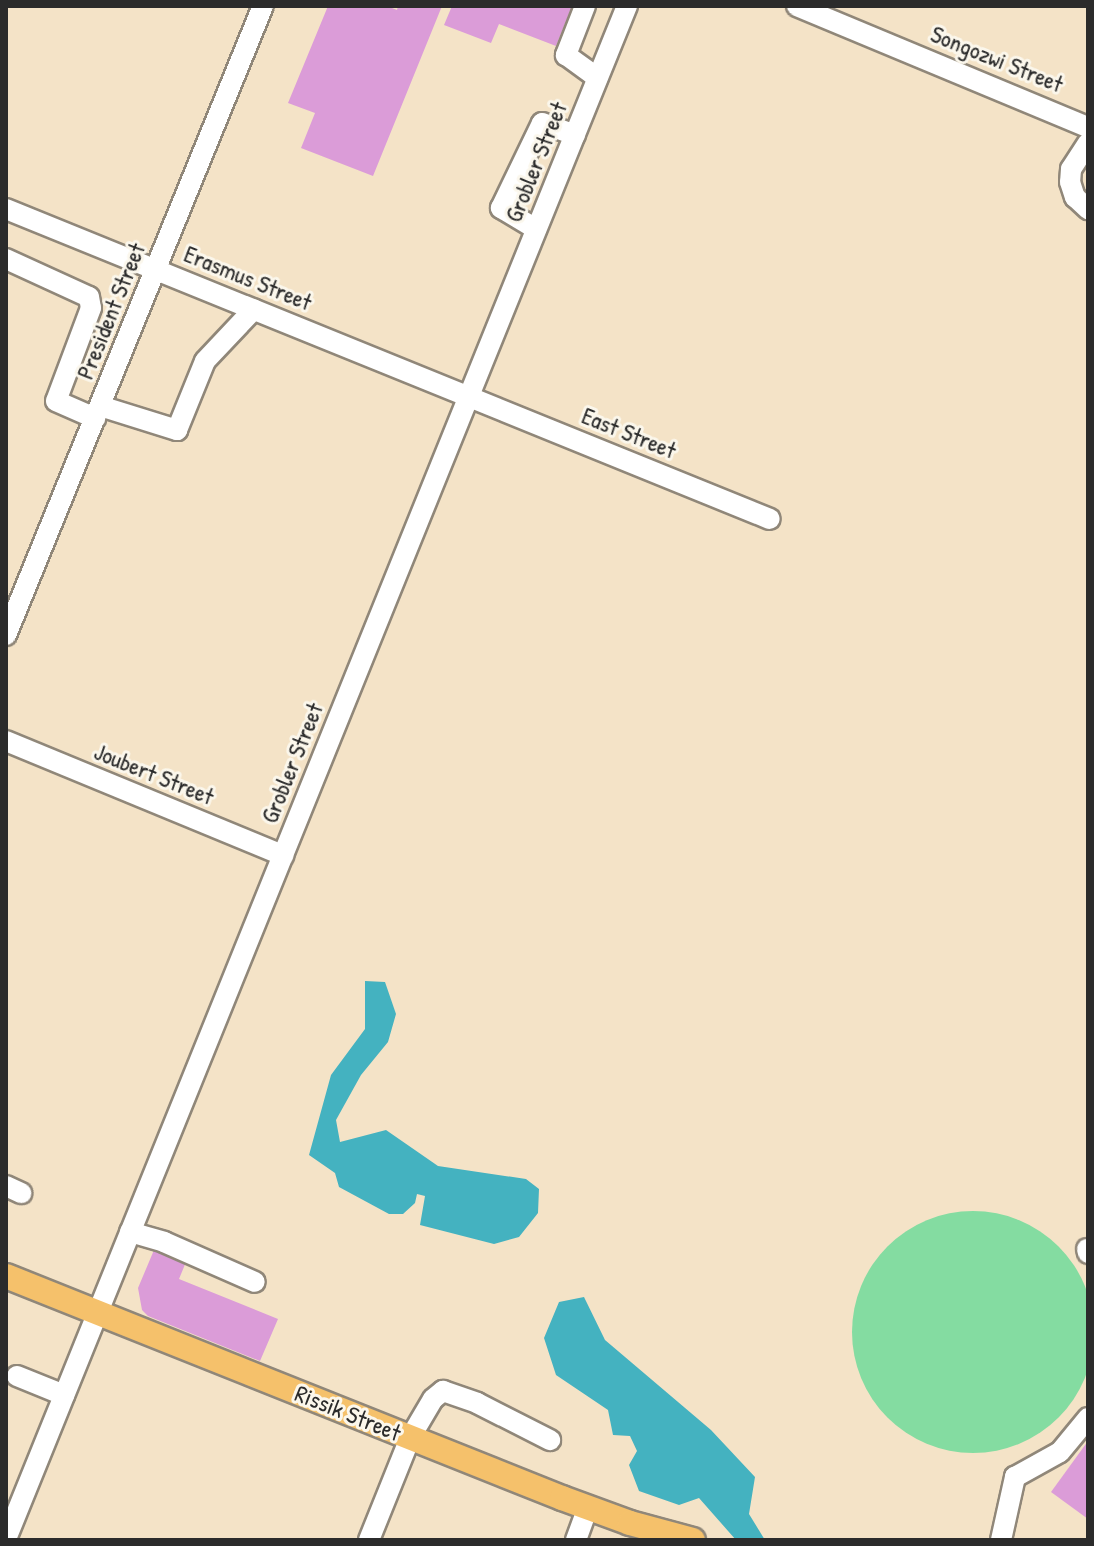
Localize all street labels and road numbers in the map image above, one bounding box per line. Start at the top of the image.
street label: Songozwi Street [927,19,1067,99]
street label: Grobler Street [499,98,573,226]
street label: President Street [71,239,151,383]
street label: Erasmus Street [180,239,316,317]
street label: East Street [578,401,680,465]
street label: Grobler Street [255,699,329,827]
street label: Joubert Street [90,737,218,811]
street label: Rissik Street [291,1379,405,1447]

